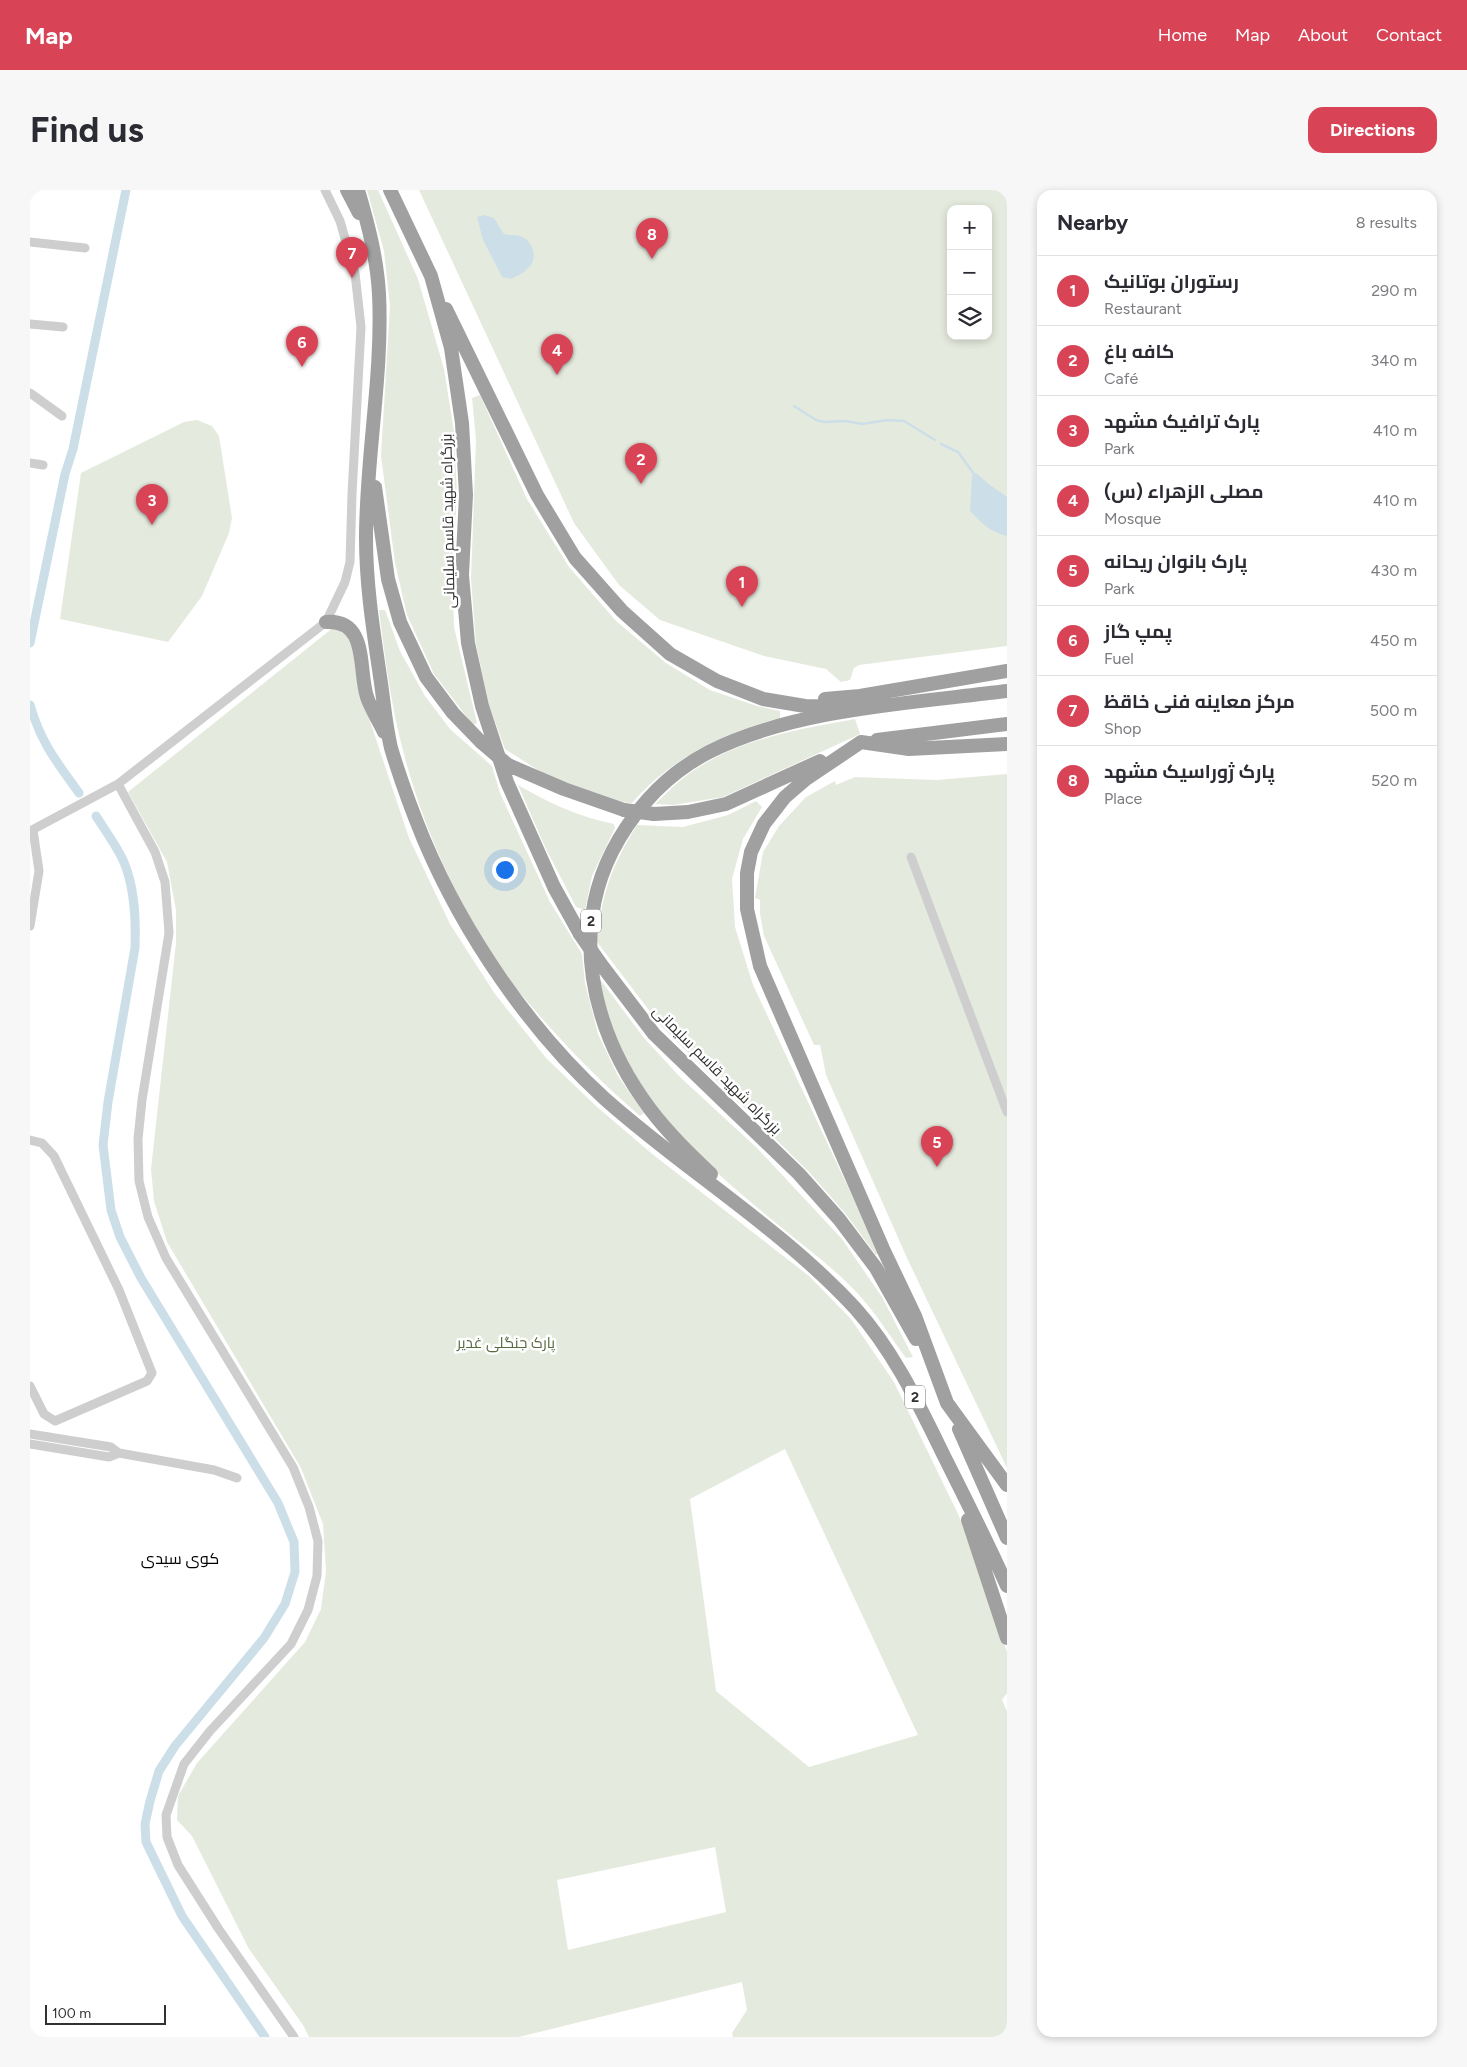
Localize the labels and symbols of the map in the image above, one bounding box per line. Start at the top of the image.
pin: 8 [636,218,668,259]
pin: 7 [336,237,368,278]
pin: 6 [286,326,318,367]
pin: 4 [541,334,573,375]
street label: بزرگراه شهید قاسم سلیمانی [437,433,460,609]
pin: 2 [625,443,657,484]
pin: 3 [136,484,168,525]
pin: 1 [726,566,758,607]
your location [492,857,518,883]
road number: 2 [581,909,601,932]
street label: بزرگراه شهید قاسم سلیمانی [648,1002,785,1139]
pin: 5 [921,1126,953,1167]
park label: پارک جنگلی غدیر [456,1334,555,1353]
road number: 2 [905,1386,925,1408]
district label: کوی سیدی [141,1549,219,1569]
scale bar [45,2002,166,2025]

